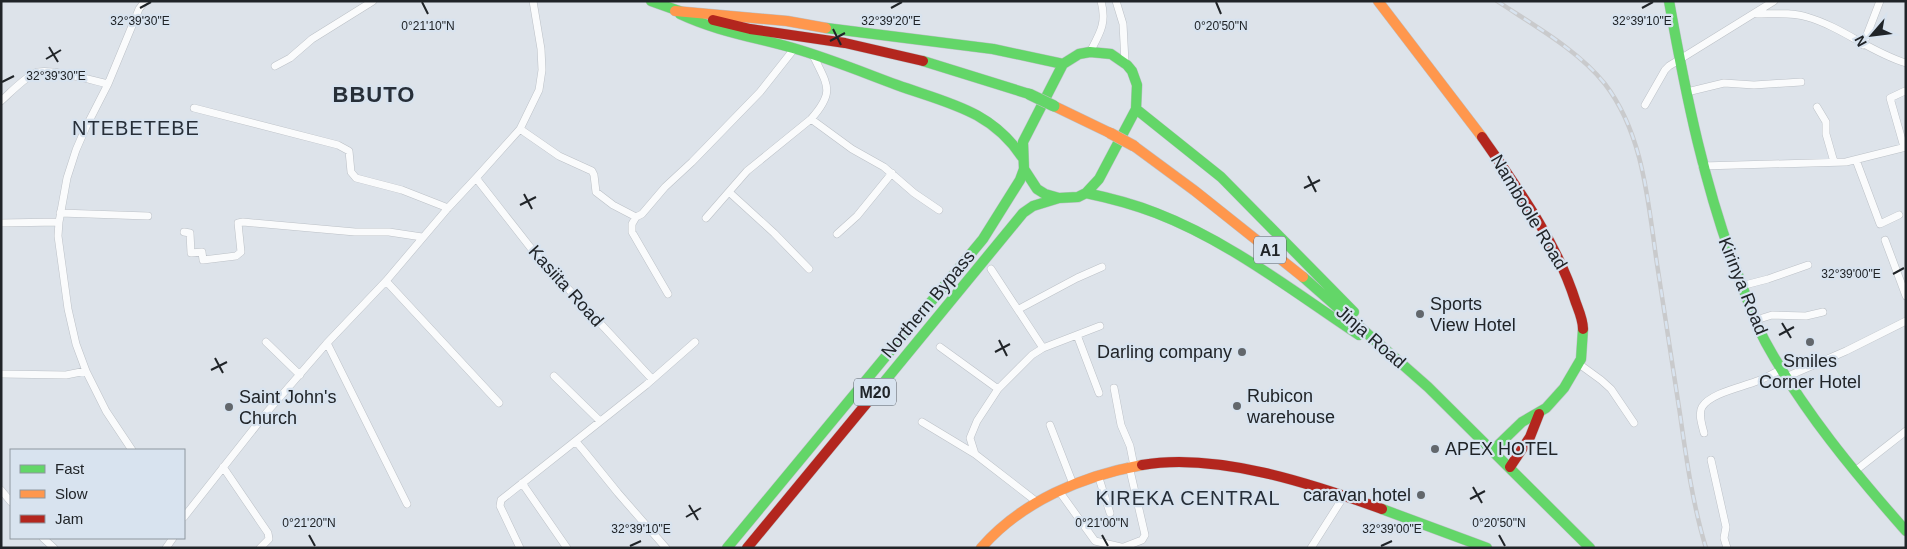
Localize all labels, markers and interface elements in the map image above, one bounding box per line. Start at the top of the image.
north arrow [1847,10,1897,60]
text: 32°39'30"E [110,14,170,28]
text: 32°39'20"E [861,14,921,28]
text: 32°39'10"E [1612,14,1672,28]
text: 0°21'10"N [401,19,455,33]
text: 0°20'50"N [1194,19,1248,33]
text: N [1851,33,1870,49]
text: 32°39'30"E [26,69,86,83]
district label: BBUTO [333,82,415,107]
district label: NTEBETEBE [72,117,200,139]
street label: Namboole Road [1487,151,1571,273]
street label: Kirinya Road [1714,234,1772,338]
road number: A1 [1254,236,1286,264]
street label: Kasiita Road [524,241,608,331]
street label: Northern Bypass [877,246,979,362]
text: 32°39'00"E [1821,267,1881,281]
place label: Sports View Hotel [1430,294,1516,335]
street label: Jinja Road [1332,302,1410,372]
marker: Sports View Hotel [1414,308,1426,320]
marker: Smiles Corner Hotel [1804,336,1816,348]
place label: Darling company [1097,342,1232,362]
marker: Darling company [1236,346,1248,358]
place label: Smiles Corner Hotel [1759,351,1861,392]
road number: M20 [854,378,896,406]
place label: Rubicon warehouse [1246,386,1335,427]
place label: Saint John's Church [239,387,337,428]
marker: Rubicon warehouse [1231,400,1243,412]
marker: Saint John's Church [223,401,235,413]
place label: APEX HOTEL [1445,439,1558,459]
marker: APEX HOTEL [1429,443,1441,455]
legend [10,449,185,539]
text: Fast [55,460,85,477]
text: Slow [55,485,88,502]
place label: caravan hotel [1303,485,1411,505]
district label: KIREKA CENTRAL [1095,487,1281,509]
marker: caravan hotel [1415,489,1427,501]
text: Jam [55,510,83,527]
text: 0°21'20"N [282,516,336,530]
text: 0°21'00"N [1075,516,1129,530]
text: 0°20'50"N [1472,516,1526,530]
text: 32°39'10"E [611,522,671,536]
text: 32°39'00"E [1362,522,1422,536]

